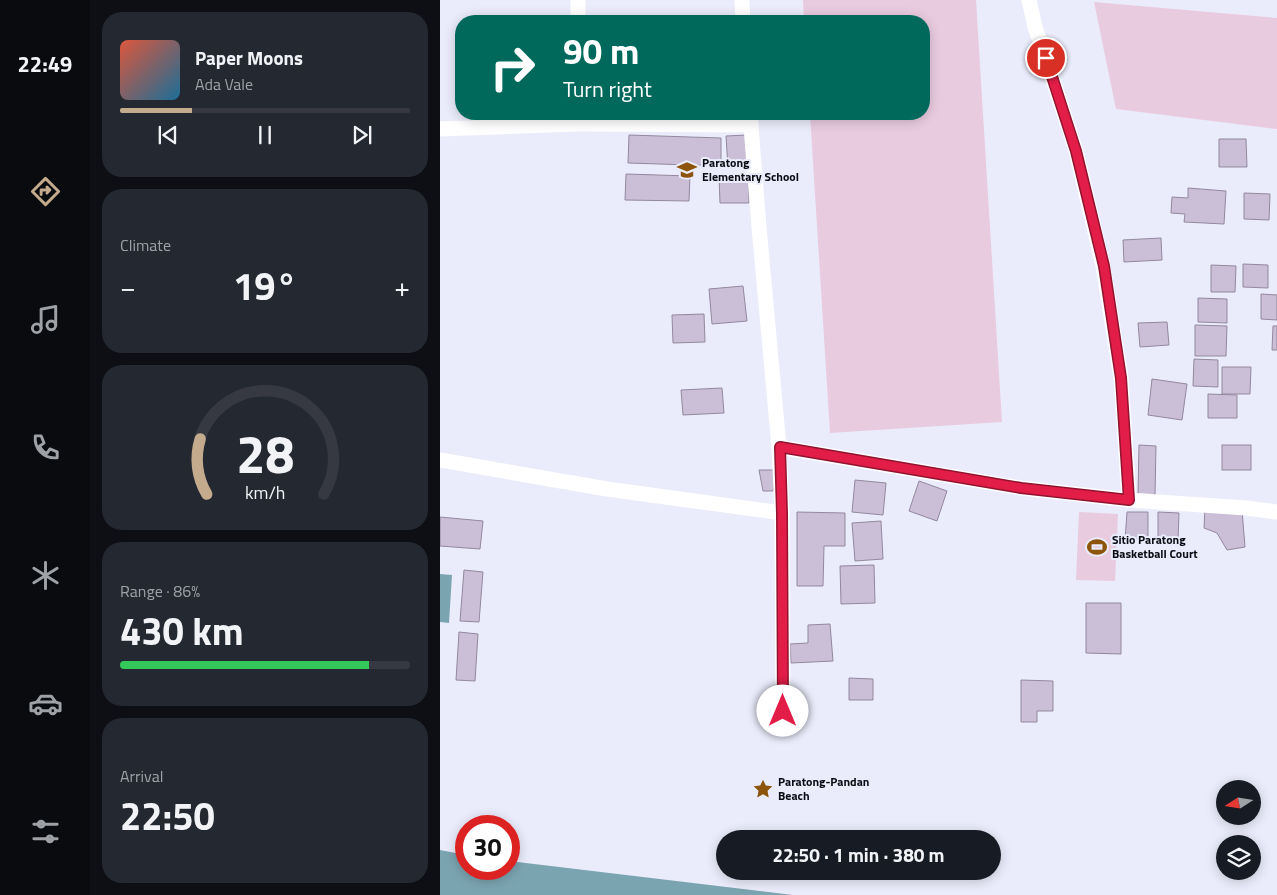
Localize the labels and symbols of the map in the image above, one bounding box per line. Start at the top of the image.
pin [1025,37,1067,79]
place label: Paratong Elementary School [702,153,799,186]
school or university icon: Paratong Elementary School [676,159,698,181]
place label: Sitio Paratong Basketball Court [1112,530,1198,563]
sports icon: Sitio Paratong Basketball Court [1086,536,1108,558]
position arrow [756,684,808,736]
place label: Paratong-Pandan Beach [778,772,869,805]
place icon: Paratong-Pandan Beach [752,778,774,800]
north arrow [1216,780,1261,825]
speed limit sign: 30 [455,815,520,880]

